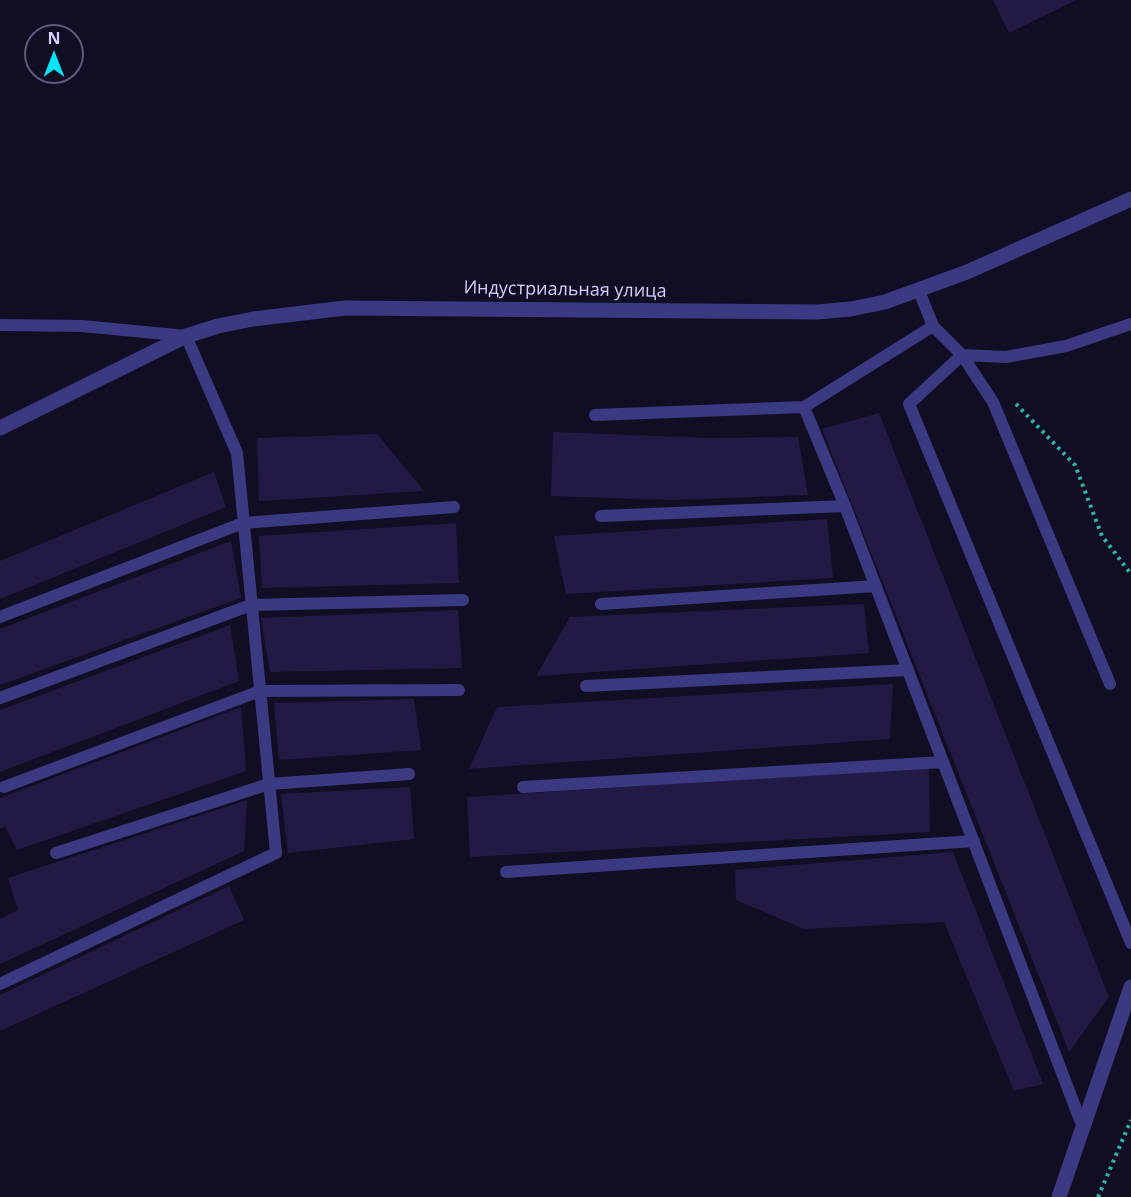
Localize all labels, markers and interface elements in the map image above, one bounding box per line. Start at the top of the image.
north arrow [24,24,84,84]
text: N [47,27,61,49]
street label: Индустриальная улица [463,277,667,303]

